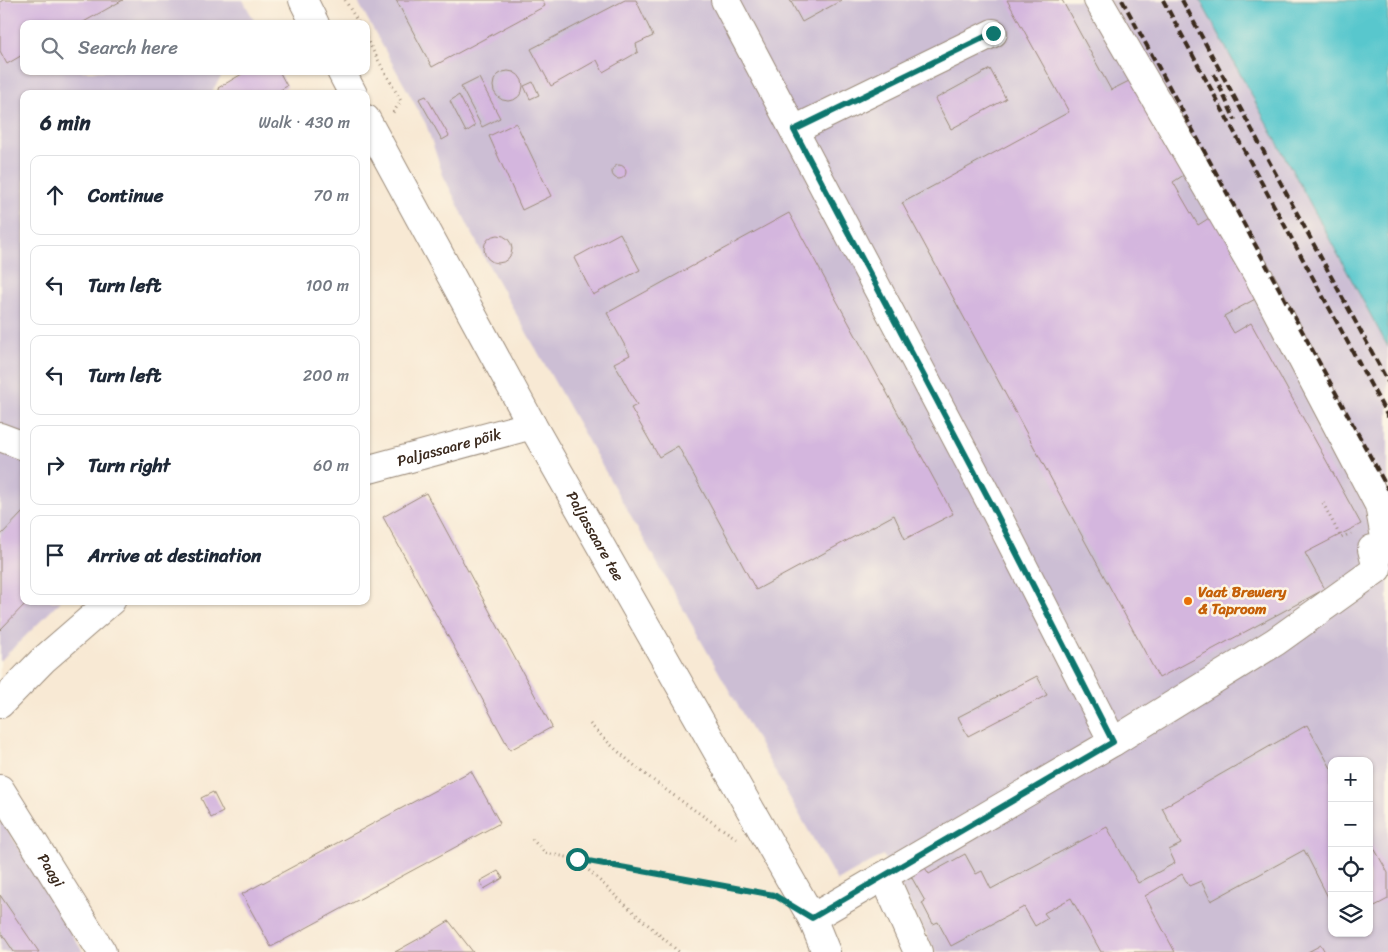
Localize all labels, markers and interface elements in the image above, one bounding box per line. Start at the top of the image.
search box [20,20,370,75]
route end [982,22,1005,45]
text: Search here [78,31,178,64]
icon: search [38,34,66,62]
text: 6 min [40,104,91,142]
text: Walk · 430 m [259,108,350,137]
text: Continue [88,179,164,212]
icon: ahead [41,181,69,209]
text: 70 m [313,181,349,210]
text: Turn left [88,269,161,302]
icon: left [41,271,69,299]
text: 100 m [305,271,349,300]
text: Turn left [88,359,161,392]
icon: left [41,361,69,389]
text: 200 m [303,361,349,390]
street label: Paljassaare põik [394,421,505,474]
text: Turn right [88,449,170,482]
icon: right [41,451,69,479]
text: 60 m [313,451,349,480]
street label: Paljassaare tee [559,486,631,586]
text: Arrive at destination [88,539,261,572]
icon: arrive [41,541,69,569]
place label: Vaat Brewery & Taproom [1198,579,1288,622]
marker: Vaat Brewery & Taproom [1182,595,1194,607]
map controls [1328,757,1373,937]
button: + [1328,757,1373,802]
button: − [1328,802,1373,847]
button: locate [1328,847,1373,892]
street label: Paagi [30,848,72,893]
route start [566,848,589,871]
button: layers [1328,892,1373,937]

